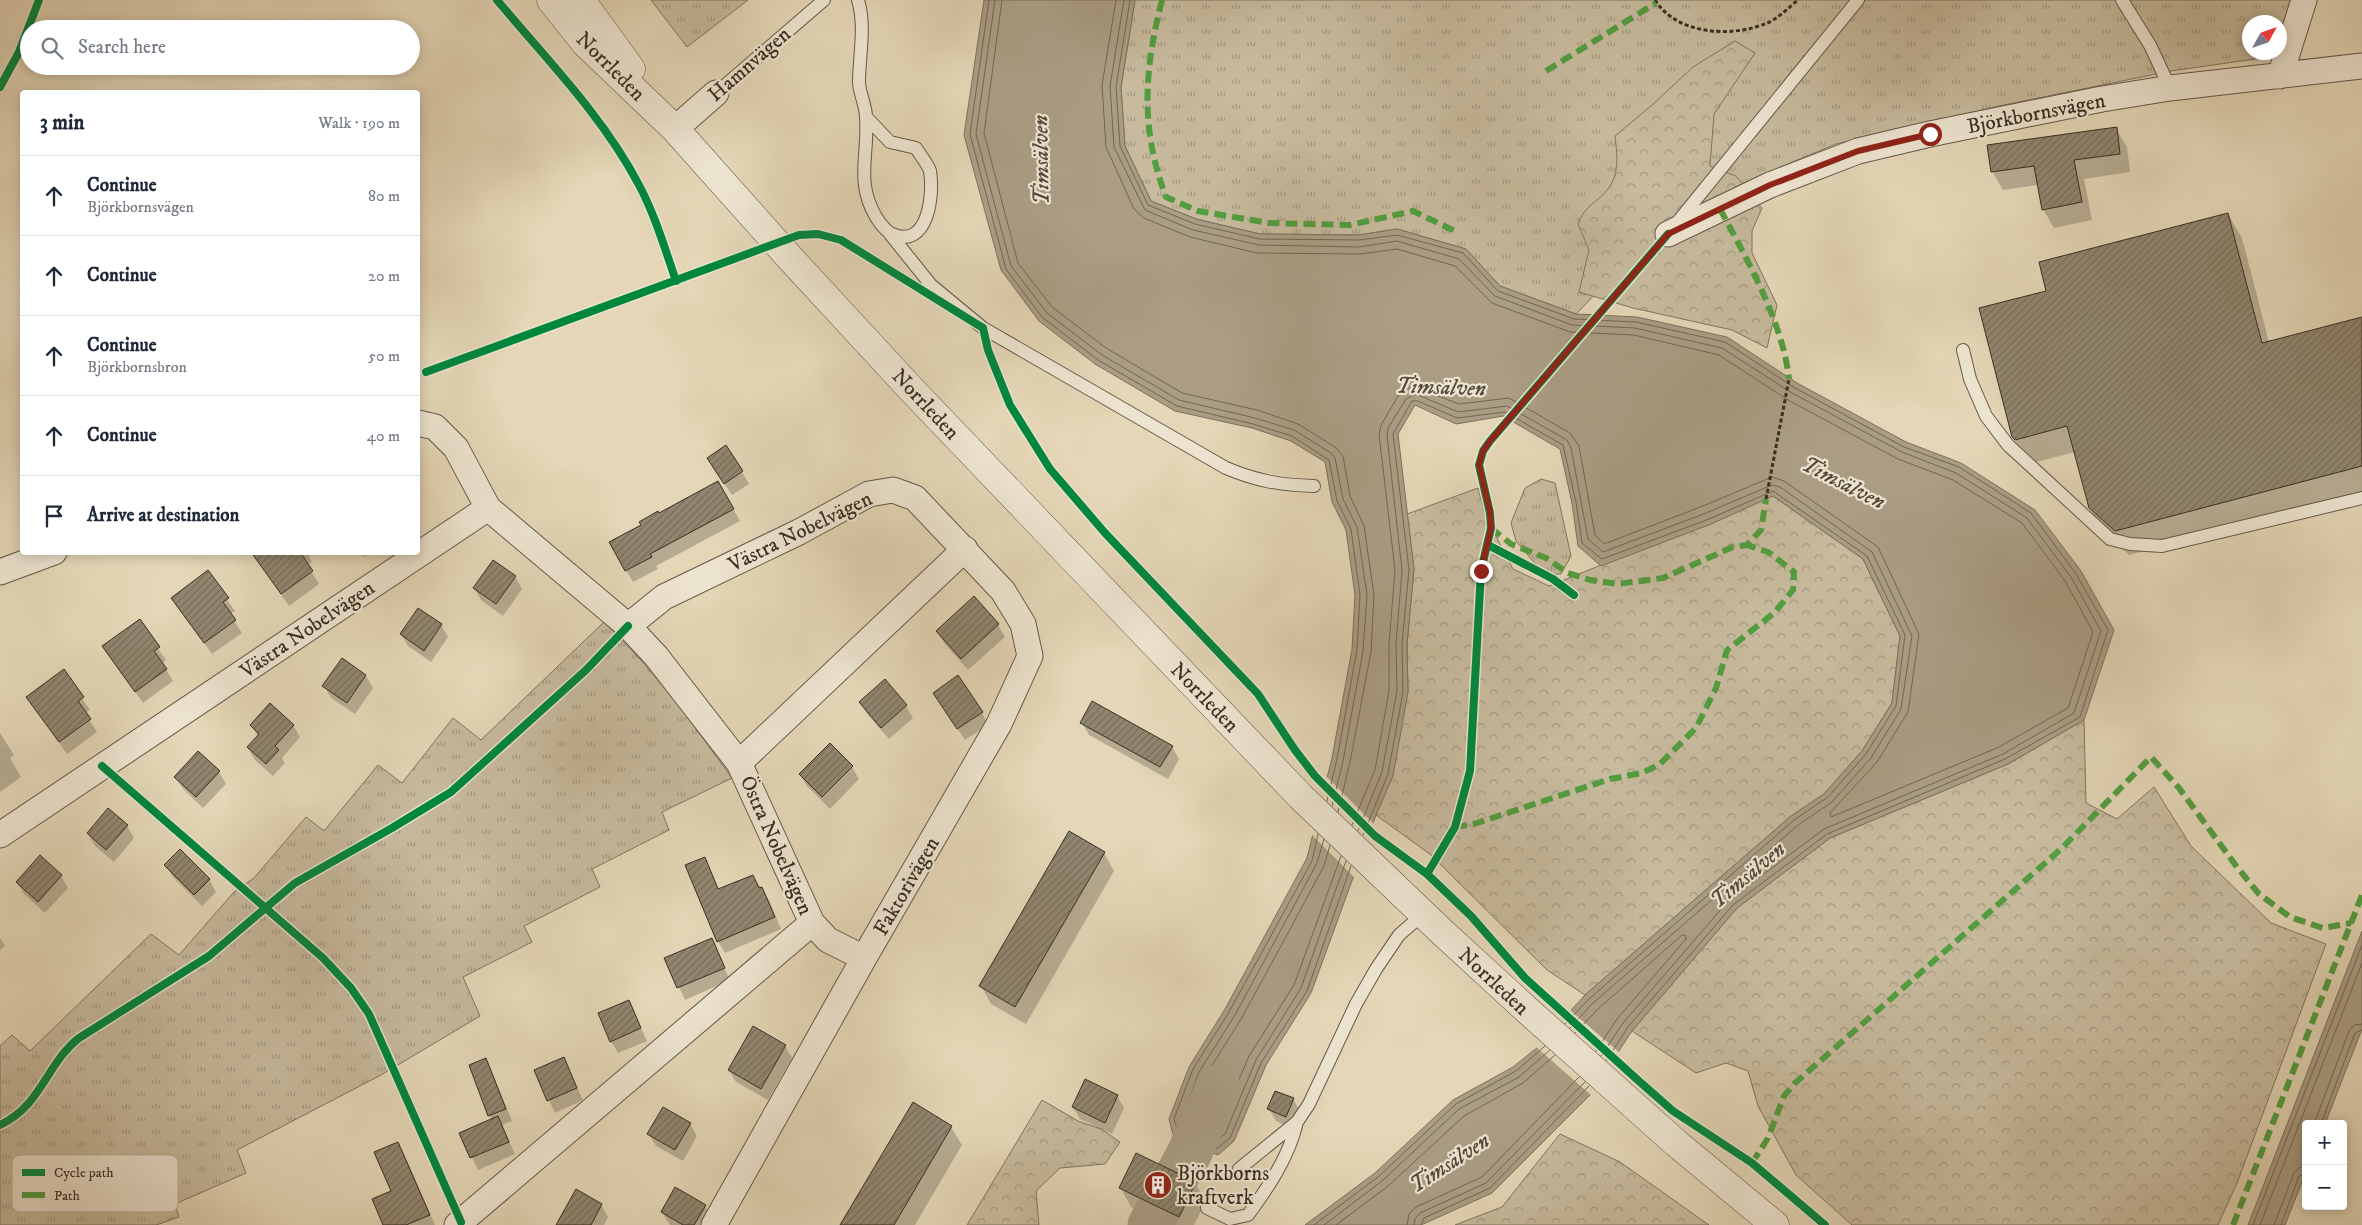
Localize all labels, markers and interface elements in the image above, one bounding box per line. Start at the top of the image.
north arrow [2242,15,2287,60]
search box [20,20,420,75]
street label: Hamnvägen [703,22,796,108]
street label: Norrleden [570,27,650,107]
icon: search [38,34,66,62]
text: Search here [78,36,166,59]
street label: Björkbornsvägen [1965,88,2108,140]
text: 3 min [40,110,85,136]
text: Walk · 190 m [318,113,400,133]
water label: Timsälven [1027,115,1056,205]
route start [1919,123,1942,146]
text: Continue [87,174,157,197]
icon: ahead [40,182,68,210]
text: 80 m [368,186,400,206]
text: Björkbornsvägen [87,197,194,217]
icon: ahead [40,262,68,290]
text: Continue [87,264,157,287]
text: 20 m [368,266,400,286]
text: Continue [87,334,157,357]
icon: ahead [40,342,68,370]
text: 50 m [368,346,400,366]
text: Björkbornsbron [87,357,187,377]
street label: Norrleden [886,364,965,446]
water label: Timsälven [1396,372,1486,403]
icon: ahead [40,422,68,450]
text: Continue [87,424,157,447]
text: 40 m [367,426,400,446]
water label: Timsälven [1797,451,1890,516]
street label: Västra Nobelvägen [723,486,877,578]
icon: arrive [40,502,68,530]
text: Arrive at destination [87,504,239,527]
route end [1470,560,1493,583]
street label: Västra Nobelvägen [234,575,380,685]
street label: Norrleden [1165,657,1244,738]
street label: Östra Nobelvägen [734,771,819,919]
street label: Faktorivägen [868,833,946,940]
water label: Timsälven [1705,836,1791,914]
street label: Norrleden [1452,942,1534,1021]
map controls [2302,1120,2347,1210]
button: + [2302,1120,2347,1165]
water label: Timsälven [1405,1127,1495,1199]
legend [12,1155,178,1212]
place label: Björkborns kraftverk [1177,1161,1269,1211]
text: Cycle path [54,1164,114,1182]
button: − [2302,1165,2347,1210]
building icon: Björkborns kraftverk [1143,1170,1173,1200]
text: Path [54,1187,81,1205]

